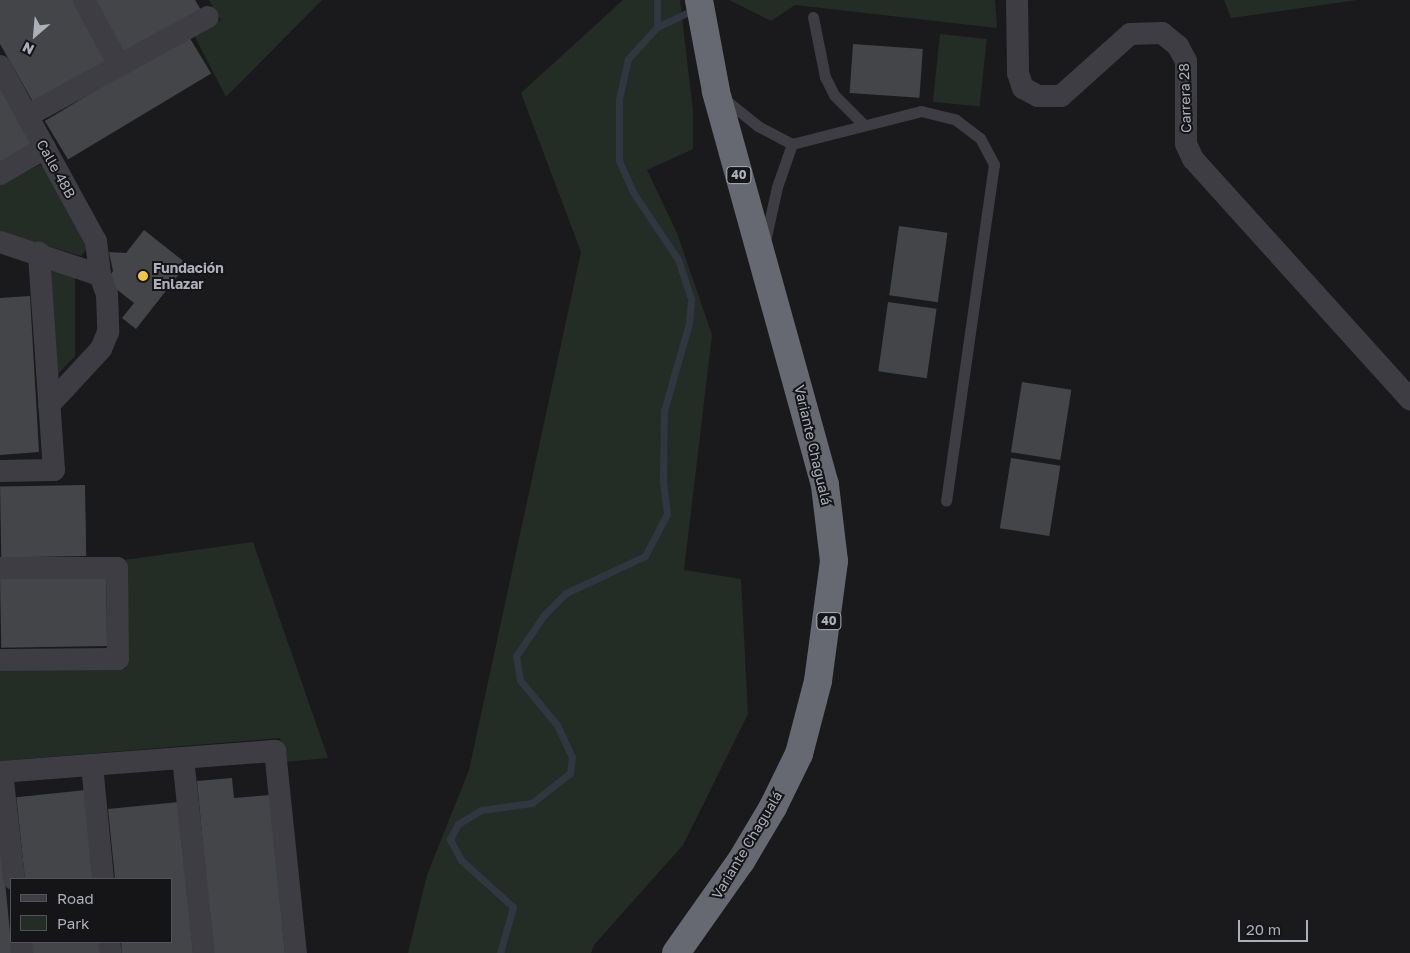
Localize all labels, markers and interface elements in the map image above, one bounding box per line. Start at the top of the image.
north arrow [10,10,60,60]
text: N [19,39,37,59]
street label: Carrera 28 [1175,63,1195,133]
street label: Calle 48B [33,137,79,201]
road number: 40 [725,166,753,184]
place label: Fundación Enlazar [153,260,224,292]
marker: Fundación Enlazar [137,270,149,282]
street label: Variante Chagualá [791,383,835,507]
road number: 40 [815,612,843,630]
street label: Variante Chagualá [708,788,786,902]
legend [10,878,172,943]
text: Road [57,889,94,907]
scale bar [1240,910,1310,942]
text: Park [57,914,89,932]
text: 20 m [1246,920,1281,938]

